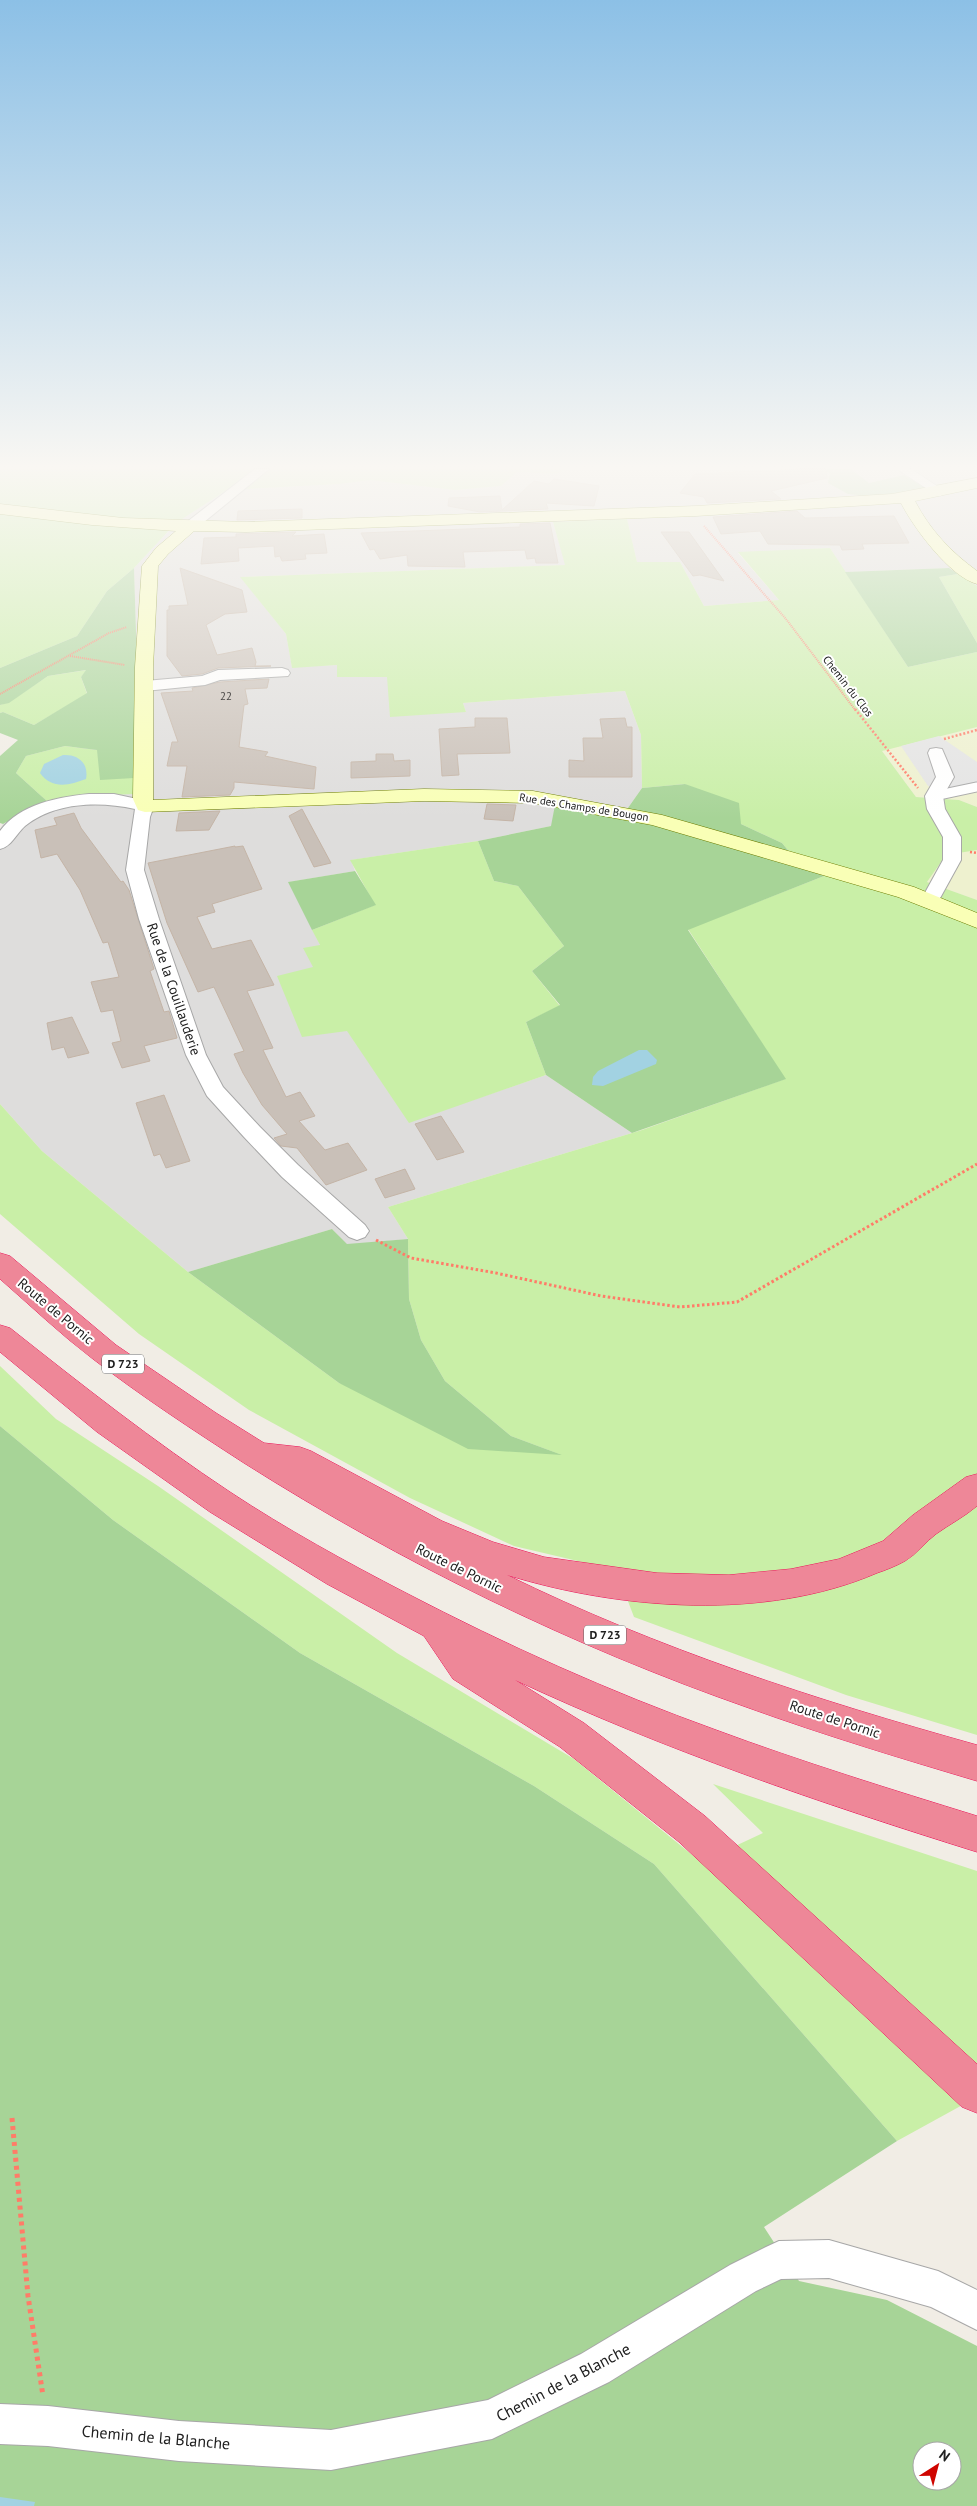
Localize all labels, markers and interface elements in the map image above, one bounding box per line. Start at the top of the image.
street label: Chemin du Clos [820,653,876,720]
house number: 22 [220,689,232,703]
street label: Rue des Champs de Bougon [518,790,650,824]
street label: Rue de la Couillauderie [143,920,205,1058]
street label: Route de Pornic [14,1274,98,1348]
road number: D 723 [102,1355,144,1374]
street label: Route de Pornic [413,1539,505,1597]
road number: D 723 [584,1626,626,1644]
street label: Route de Pornic [788,1696,882,1742]
street label: Chemin de la Blanche [493,2338,633,2426]
street label: Chemin de la Blanche [81,2421,231,2453]
north arrow [912,2441,962,2491]
text: N [936,2445,954,2465]

